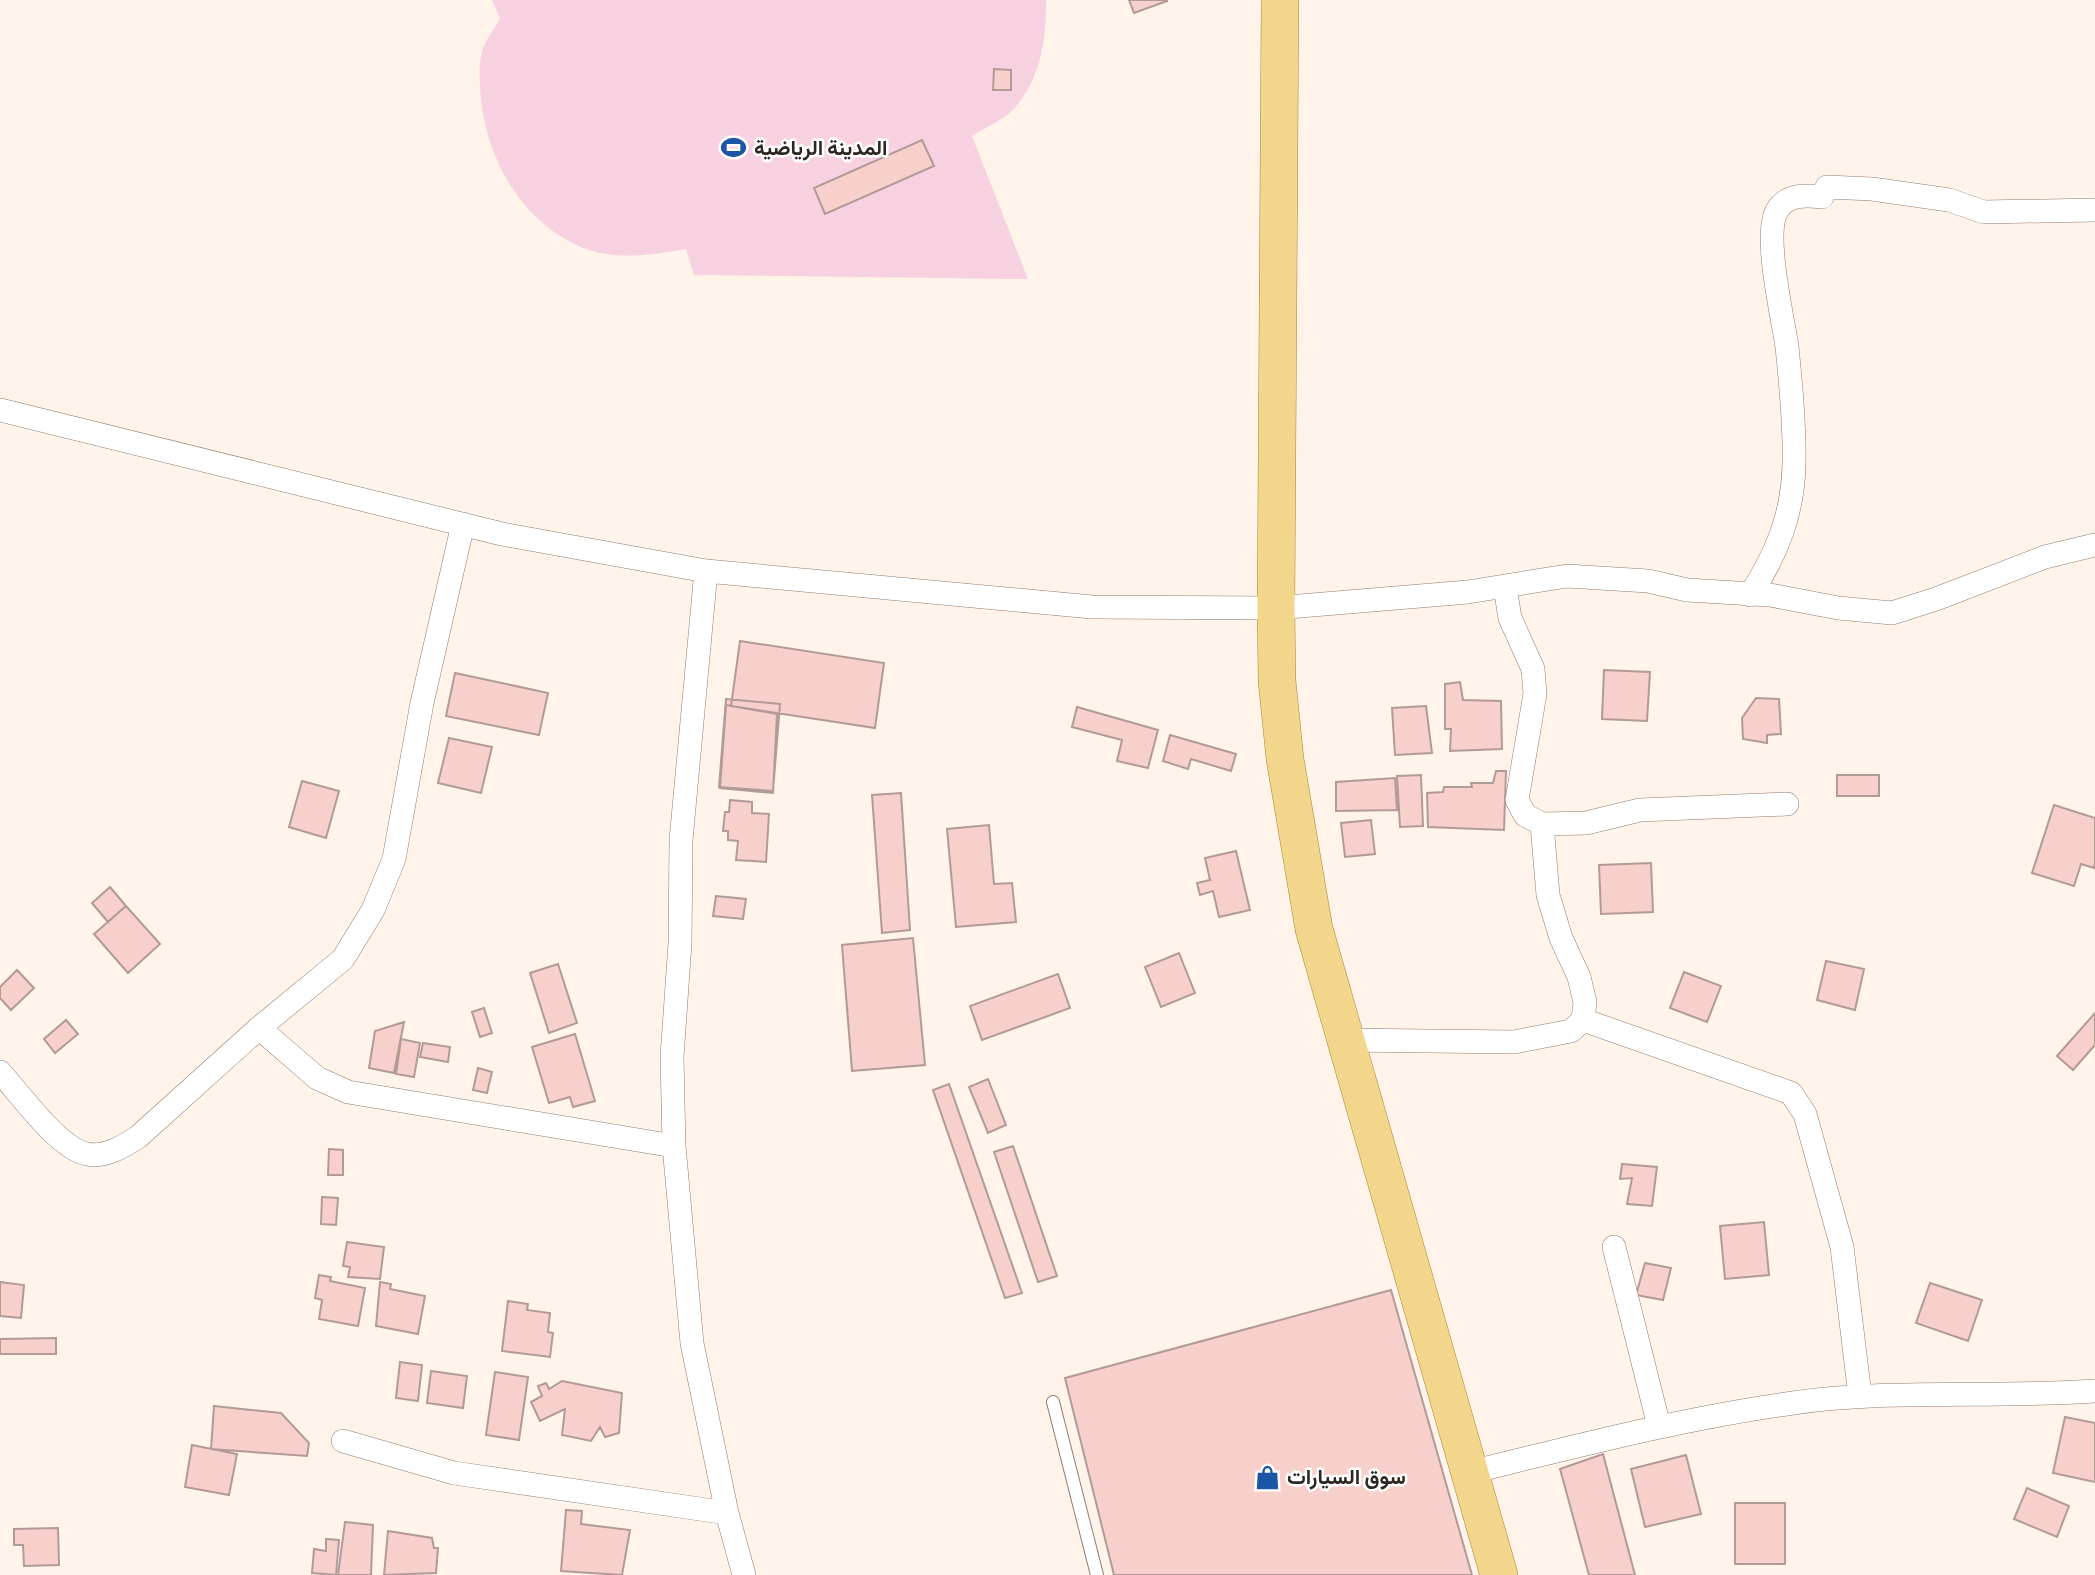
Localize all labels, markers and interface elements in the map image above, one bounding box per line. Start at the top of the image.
place label: المدينة الرياضية [754,133,888,163]
sports icon: المدينة الرياضية [720,134,748,162]
place label: سوق السيارات [1287,1462,1406,1492]
shop icon: سوق السيارات [1253,1463,1281,1491]

